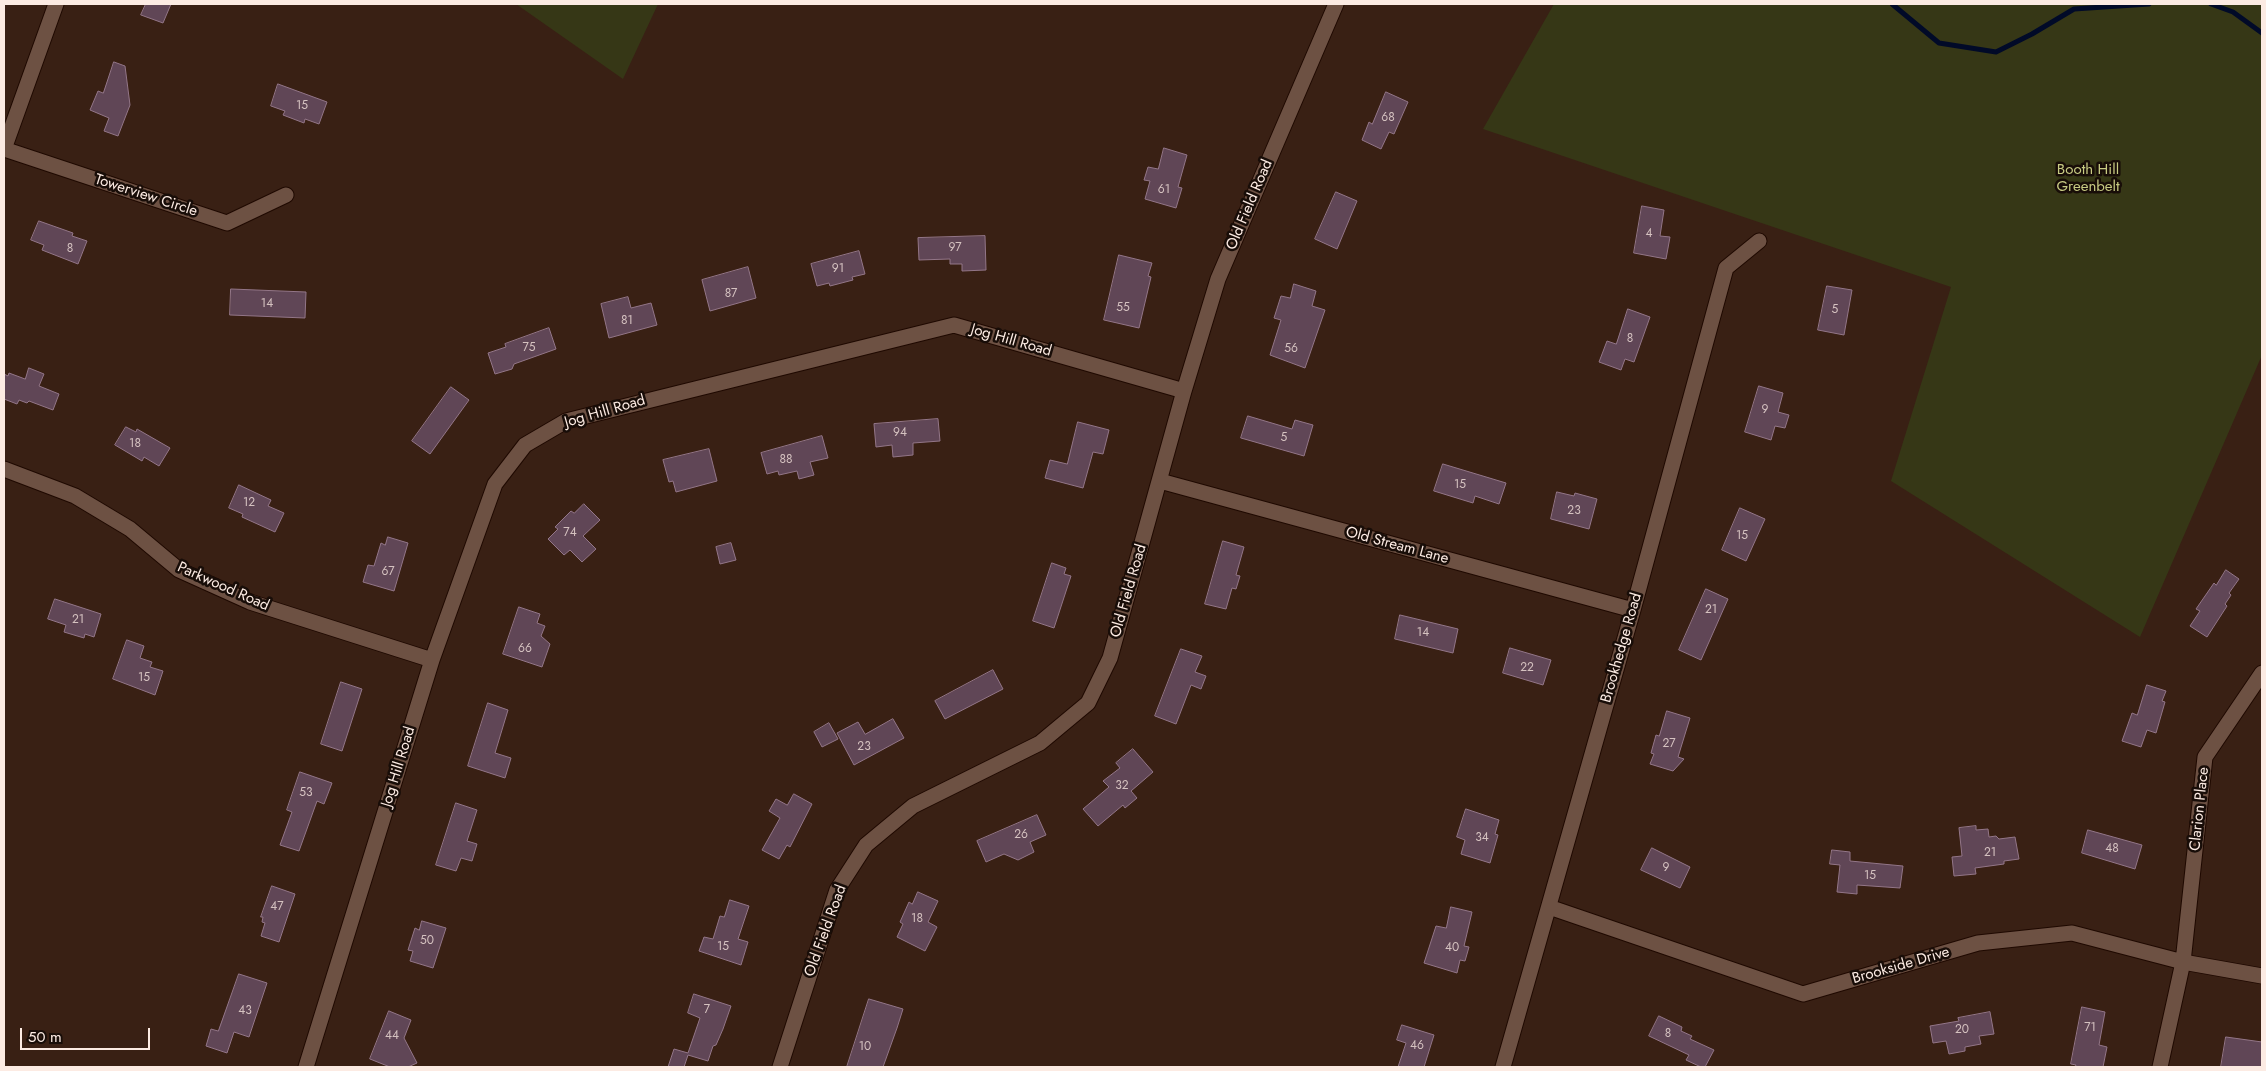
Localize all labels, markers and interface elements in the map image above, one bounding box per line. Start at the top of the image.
house number: 15 [296,99,308,113]
house number: 68 [1381,111,1395,125]
street label: Old Field Road [1223,157,1277,253]
park label: Booth Hill Greenbelt [2056,161,2120,196]
street label: Towerview Circle [92,171,200,221]
house number: 61 [1158,183,1170,197]
house number: 4 [1646,227,1652,241]
house number: 97 [949,241,961,255]
house number: 8 [67,242,73,256]
house number: 91 [832,262,844,276]
house number: 87 [725,287,737,301]
house number: 14 [261,297,273,311]
house number: 55 [1116,301,1130,315]
house number: 5 [1832,303,1838,317]
house number: 81 [621,314,633,328]
street label: Jog Hill Road [969,321,1053,361]
house number: 8 [1627,332,1633,346]
house number: 75 [522,341,536,355]
house number: 56 [1284,342,1298,356]
street label: Jog Hill Road [563,392,647,432]
house number: 9 [1762,403,1768,417]
house number: 94 [893,426,907,440]
house number: 5 [1281,431,1287,445]
house number: 18 [129,437,141,451]
house number: 88 [779,453,793,467]
house number: 15 [1454,478,1466,492]
house number: 12 [243,496,255,510]
house number: 23 [1567,504,1581,518]
street label: Old Stream Lane [1344,524,1450,568]
house number: 74 [563,526,577,540]
house number: 15 [1736,529,1748,543]
street label: Old Field Road [1107,542,1151,640]
street label: Parkwood Road [174,559,272,615]
house number: 67 [381,565,395,579]
street label: Brookhedge Road [1598,591,1646,705]
house number: 21 [1705,603,1717,617]
house number: 21 [72,613,84,627]
house number: 14 [1417,626,1429,640]
house number: 66 [518,642,532,656]
house number: 22 [1520,661,1534,675]
house number: 15 [138,671,150,685]
street label: Jog Hill Road [378,725,420,809]
house number: 27 [1662,737,1676,751]
house number: 23 [857,740,871,754]
street label: Clarion Place [2187,766,2213,852]
house number: 32 [1115,779,1129,793]
house number: 53 [299,786,313,800]
house number: 26 [1014,828,1028,842]
house number: 34 [1475,831,1489,845]
house number: 48 [2105,842,2119,856]
house number: 21 [1984,846,1996,860]
house number: 9 [1663,861,1669,875]
house number: 15 [1864,869,1876,883]
street label: Old Field Road [801,883,851,979]
house number: 47 [270,900,284,914]
house number: 18 [911,912,923,926]
house number: 50 [420,934,434,948]
house number: 15 [717,940,729,954]
house number: 40 [1445,941,1459,955]
street label: Brookside Drive [1850,944,1952,988]
house number: 7 [704,1003,710,1017]
house number: 43 [238,1004,252,1018]
scale bar [22,1018,152,1050]
house number: 71 [2084,1021,2096,1035]
house number: 20 [1955,1023,1969,1037]
text: 50 m [28,1026,62,1048]
house number: 8 [1665,1027,1671,1041]
house number: 44 [385,1029,399,1043]
house number: 46 [1410,1039,1424,1053]
house number: 10 [859,1040,871,1054]

